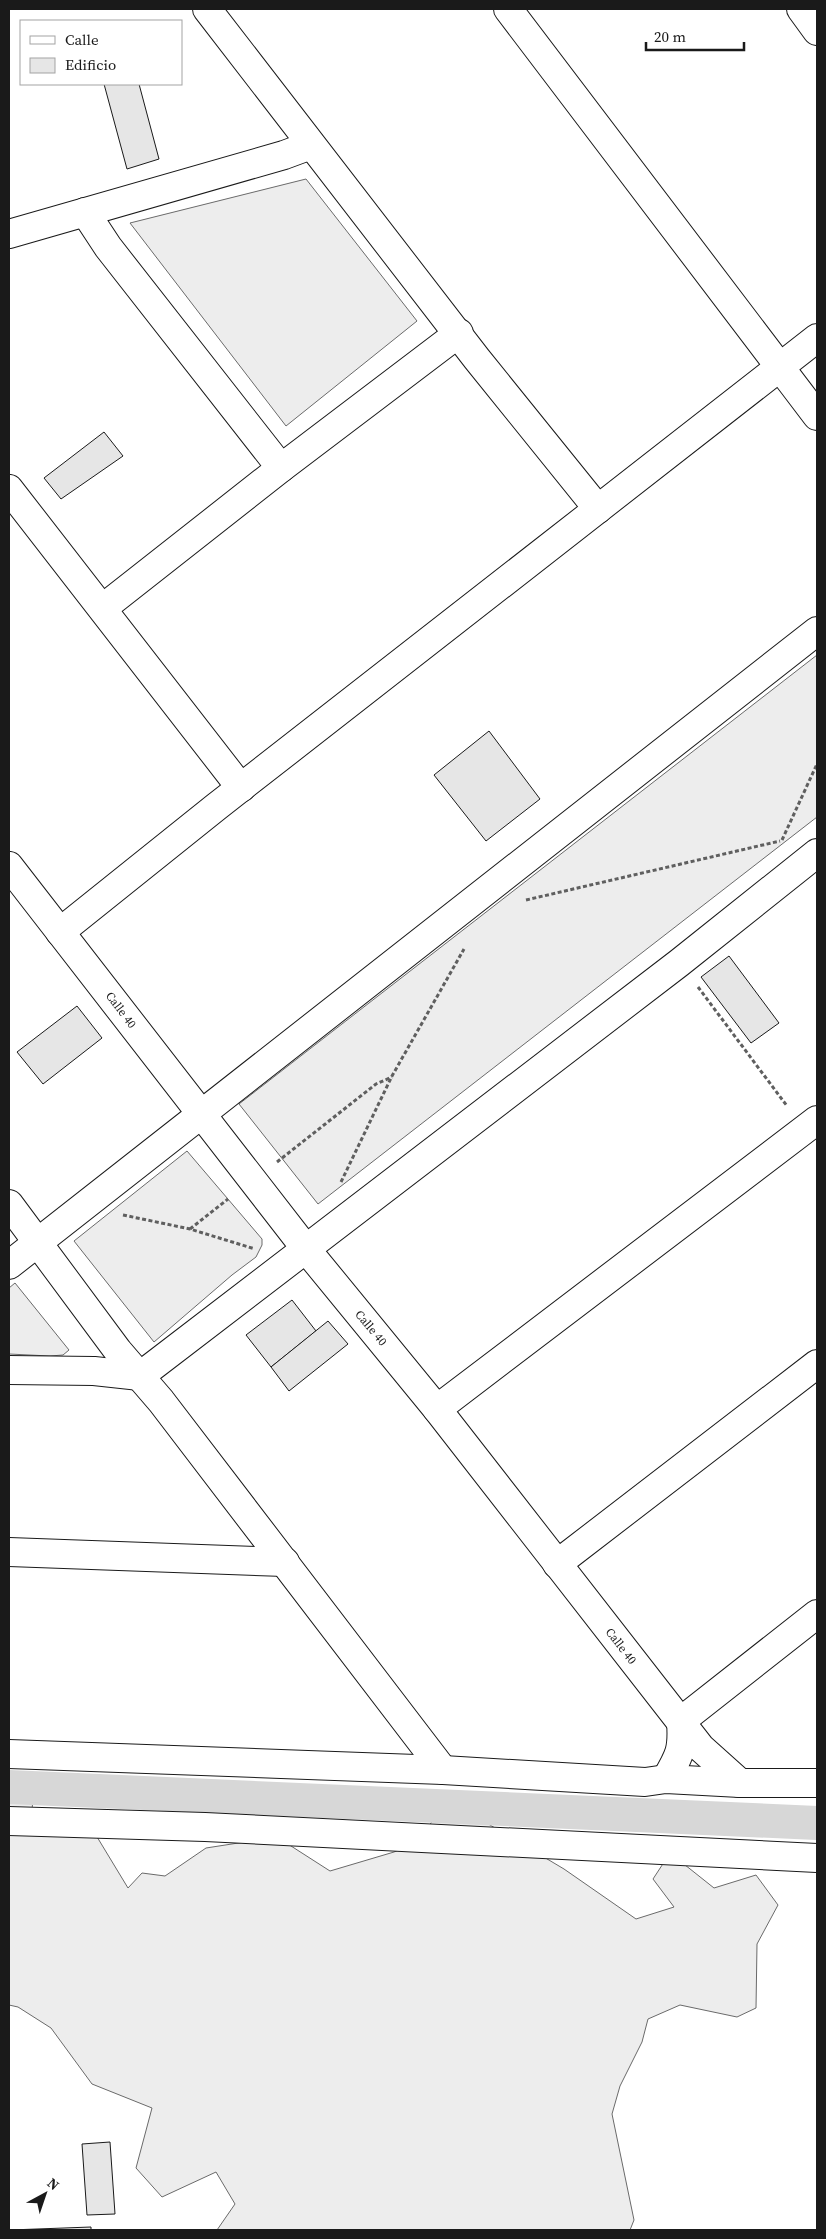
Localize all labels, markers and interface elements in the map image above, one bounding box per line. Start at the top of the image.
legend [20,20,182,85]
scale bar [646,20,744,52]
text: 20 m [654,26,686,47]
text: Calle [65,29,99,50]
text: Edificio [65,54,116,75]
street label: Calle 40 [102,989,140,1031]
street label: Calle 40 [351,1307,391,1349]
street label: Calle 40 [602,1625,640,1667]
north arrow [20,2169,70,2219]
text: N [43,2173,64,2195]

